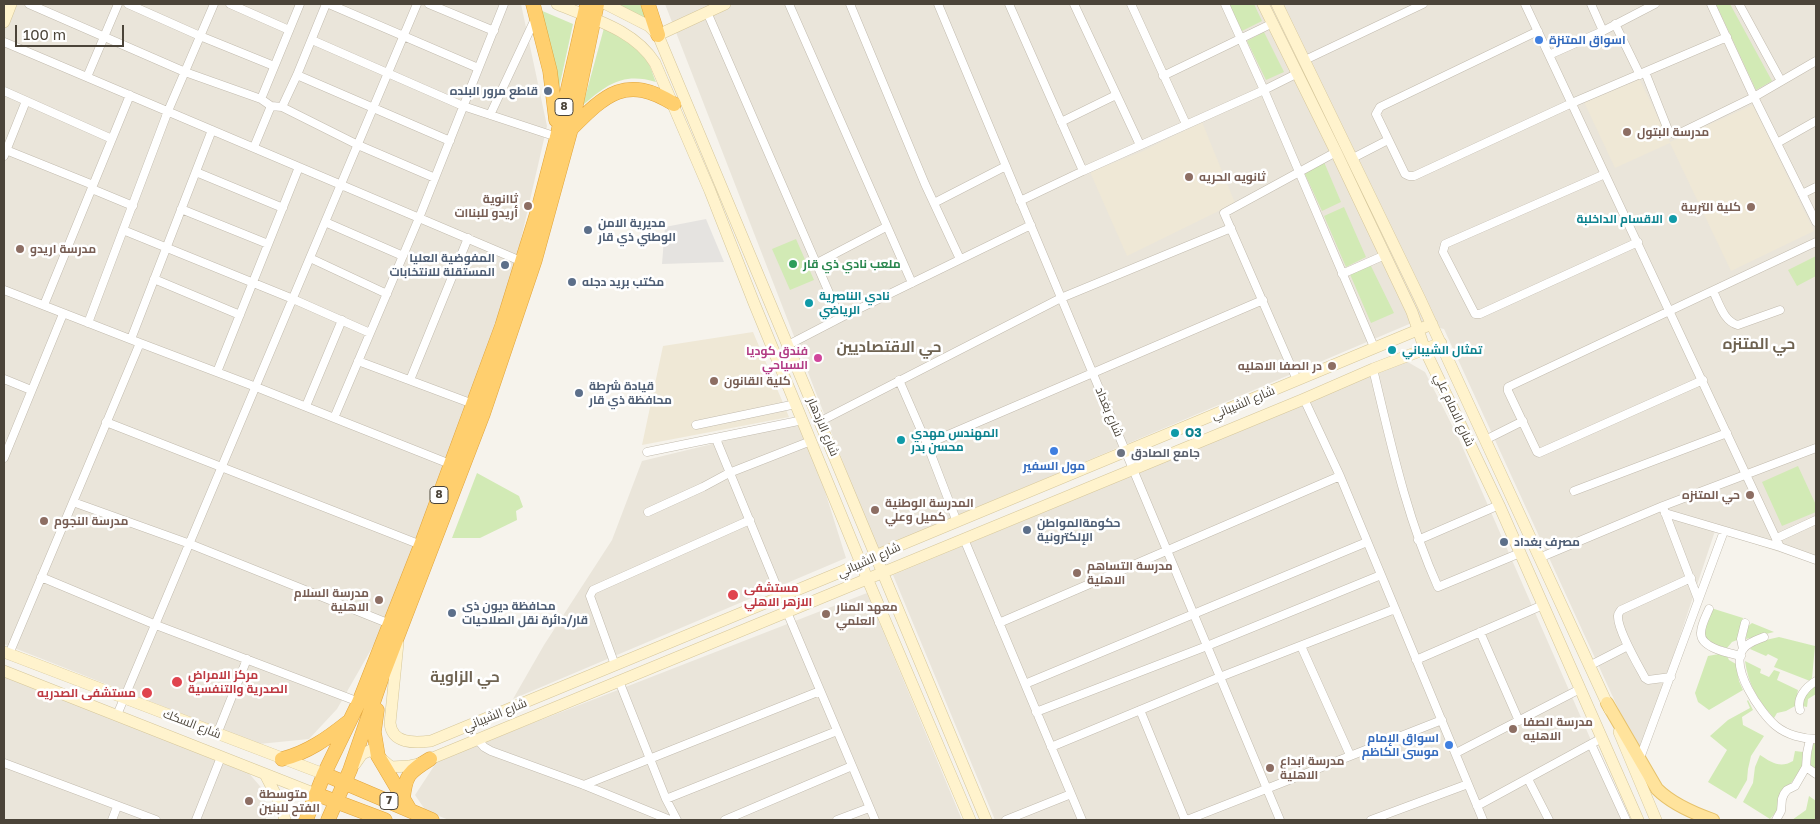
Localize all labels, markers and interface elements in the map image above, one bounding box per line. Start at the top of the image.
scale bar [18,15,126,47]
text: 100 m [23,25,66,43]
place label: اسواق المتنزة [1549,33,1626,47]
marker: اسواق المتنزة [1533,34,1545,46]
place label: قاطع مرور البلده [450,84,538,98]
marker: قاطع مرور البلده [542,85,554,97]
road number: 8 [555,98,573,115]
place label: مدرسة البتول [1637,125,1709,139]
marker: مدرسة البتول [1621,126,1633,138]
place label: ثانويه الحريه [1199,170,1265,184]
marker: ثانويه الحريه [1183,171,1195,183]
place label: ثاانوية أريدو للبناات [454,192,518,220]
marker: ثاانوية أريدو للبناات [522,200,534,212]
place label: كلية التربية [1681,200,1741,214]
marker: كلية التربية [1745,201,1757,213]
place label: الاقسام الداخلبة [1576,212,1663,226]
marker: الاقسام الداخلبة [1667,213,1679,225]
place label: مديرية الامن الوطني ذي قار [598,216,676,244]
marker: مديرية الامن الوطني ذي قار [582,224,594,236]
place label: مدرسة اريدو [30,242,96,256]
marker: مدرسة اريدو [14,243,26,255]
place label: المفوضية العليا المستقلة للانتخابات [389,251,495,279]
place label: ملعب نادي ذي قار [803,257,901,271]
marker: ملعب نادي ذي قار [787,258,799,270]
marker: المفوضية العليا المستقلة للانتخابات [499,259,511,271]
place label: مكتب بريد دجله [582,275,664,289]
marker: مكتب بريد دجله [566,276,578,288]
place label: نادي الناصرية الرياضي [819,289,890,317]
marker: نادي الناصرية الرياضي [803,297,815,309]
district label: حي المتنزه [1723,335,1795,353]
district label: حي الاقتصاديين [837,338,941,356]
place label: تمثال الشيباني [1402,343,1482,357]
place label: فندق كوديا السياحي [746,344,808,372]
marker: تمثال الشيباني [1386,344,1398,356]
marker: فندق كوديا السياحي [812,352,824,364]
place label: در الصفا الاهليه [1238,359,1322,373]
marker: در الصفا الاهليه [1326,360,1338,372]
street label: شارع الامام علي [1431,371,1477,449]
place label: كلية القانون [724,374,791,388]
marker: كلية القانون [708,375,720,387]
place label: قيادة شرطة محافظة ذي قار [589,379,672,407]
street label: شارع الشيباني [1209,383,1277,423]
street label: شارع بغداد [1092,385,1126,439]
marker: قيادة شرطة محافظة ذي قار [573,387,585,399]
street label: شارع الازدهار [804,395,842,459]
place label: المهندس مهدي محسن بدر [911,426,998,454]
place label: O3 [1185,426,1202,440]
marker: O3 [1169,427,1181,439]
marker: المهندس مهدي محسن بدر [895,434,907,446]
marker: مول السفير [1048,445,1060,457]
place label: جامع الصادق [1131,446,1200,460]
marker: جامع الصادق [1115,447,1127,459]
place label: مول السفير [1023,459,1085,473]
road number: 8 [430,486,448,504]
place label: حي المتنزه [1682,488,1740,502]
marker: حي المتنزه [1744,489,1756,501]
place label: المدرسة الوطنية كميل وعلي [885,496,974,524]
marker: المدرسة الوطنية كميل وعلي [869,504,881,516]
place label: مدرسة النجوم [54,514,128,528]
marker: مدرسة النجوم [38,515,50,527]
place label: حكومةالمواطن الإلكترونية [1037,516,1120,544]
marker: حكومةالمواطن الإلكترونية [1021,524,1033,536]
place label: مصرف بغداد [1514,535,1580,549]
marker: مصرف بغداد [1498,536,1510,548]
street label: شارع الشيباني [835,540,903,580]
place label: مدرسة التساهم الاهلية [1087,559,1173,587]
marker: مدرسة التساهم الاهلية [1071,567,1083,579]
place label: مستشفى الازهر الاهلي [744,581,812,609]
place label: مدرسة السلام الاهلية [294,586,369,614]
marker: مستشفى الازهر الاهلي [726,588,740,602]
marker: مدرسة السلام الاهلية [373,594,385,606]
place label: محافظة ديون ذي قار/دائرة نقل الصلاحيات [462,599,588,627]
place label: معهد المنار العلمي [836,600,898,628]
marker: محافظة ديون ذي قار/دائرة نقل الصلاحيات [446,607,458,619]
marker: معهد المنار العلمي [820,608,832,620]
place label: مركز الامراض الصدرية والتنفسية [188,668,288,696]
district label: حي الزاوية [430,668,500,686]
marker: مركز الامراض الصدرية والتنفسية [170,675,184,689]
place label: مستشفى الصدريه [37,686,136,700]
marker: مستشفى الصدريه [140,686,154,700]
street label: شارع الشيباني [461,696,529,734]
street label: شارع السكك [161,706,223,742]
place label: مدرسة الصفا الاهليه [1523,715,1593,743]
marker: مدرسة الصفا الاهليه [1507,723,1519,735]
place label: اسواق الإمام موسى الكاظم [1362,731,1439,759]
marker: اسواق الإمام موسى الكاظم [1443,739,1455,751]
place label: مدرسة ابداع الاهلية [1280,754,1344,782]
marker: مدرسة ابداع الاهلية [1264,762,1276,774]
place label: متوسطة الفتح للبنين [259,787,320,815]
road number: 7 [380,792,398,809]
marker: متوسطة الفتح للبنين [243,795,255,807]

